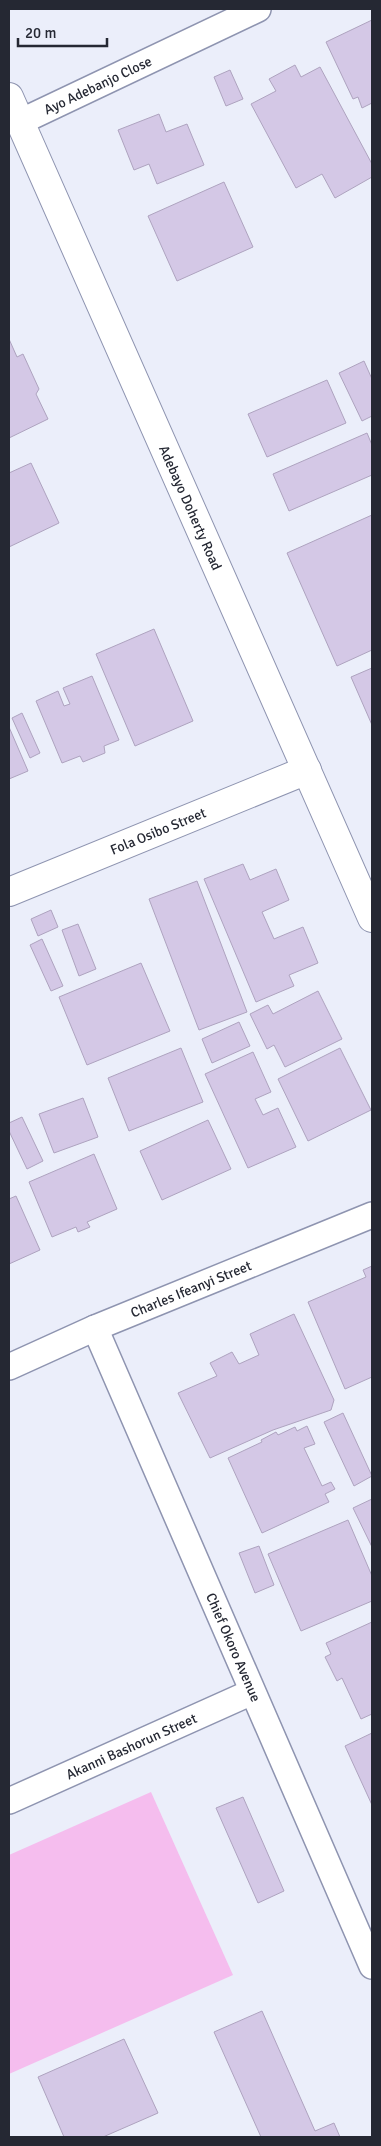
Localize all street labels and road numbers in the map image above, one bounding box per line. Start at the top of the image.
street label: Ayo Adebanjo Close [41,53,155,118]
street label: Adebayo Doherty Road [155,443,225,573]
street label: Fola Osibo Street [108,804,209,859]
street label: Charles Ifeanyi Street [128,1257,254,1322]
street label: Chief Okoro Avenue [202,1590,264,1704]
street label: Akanni Bashorun Street [63,1710,200,1783]

